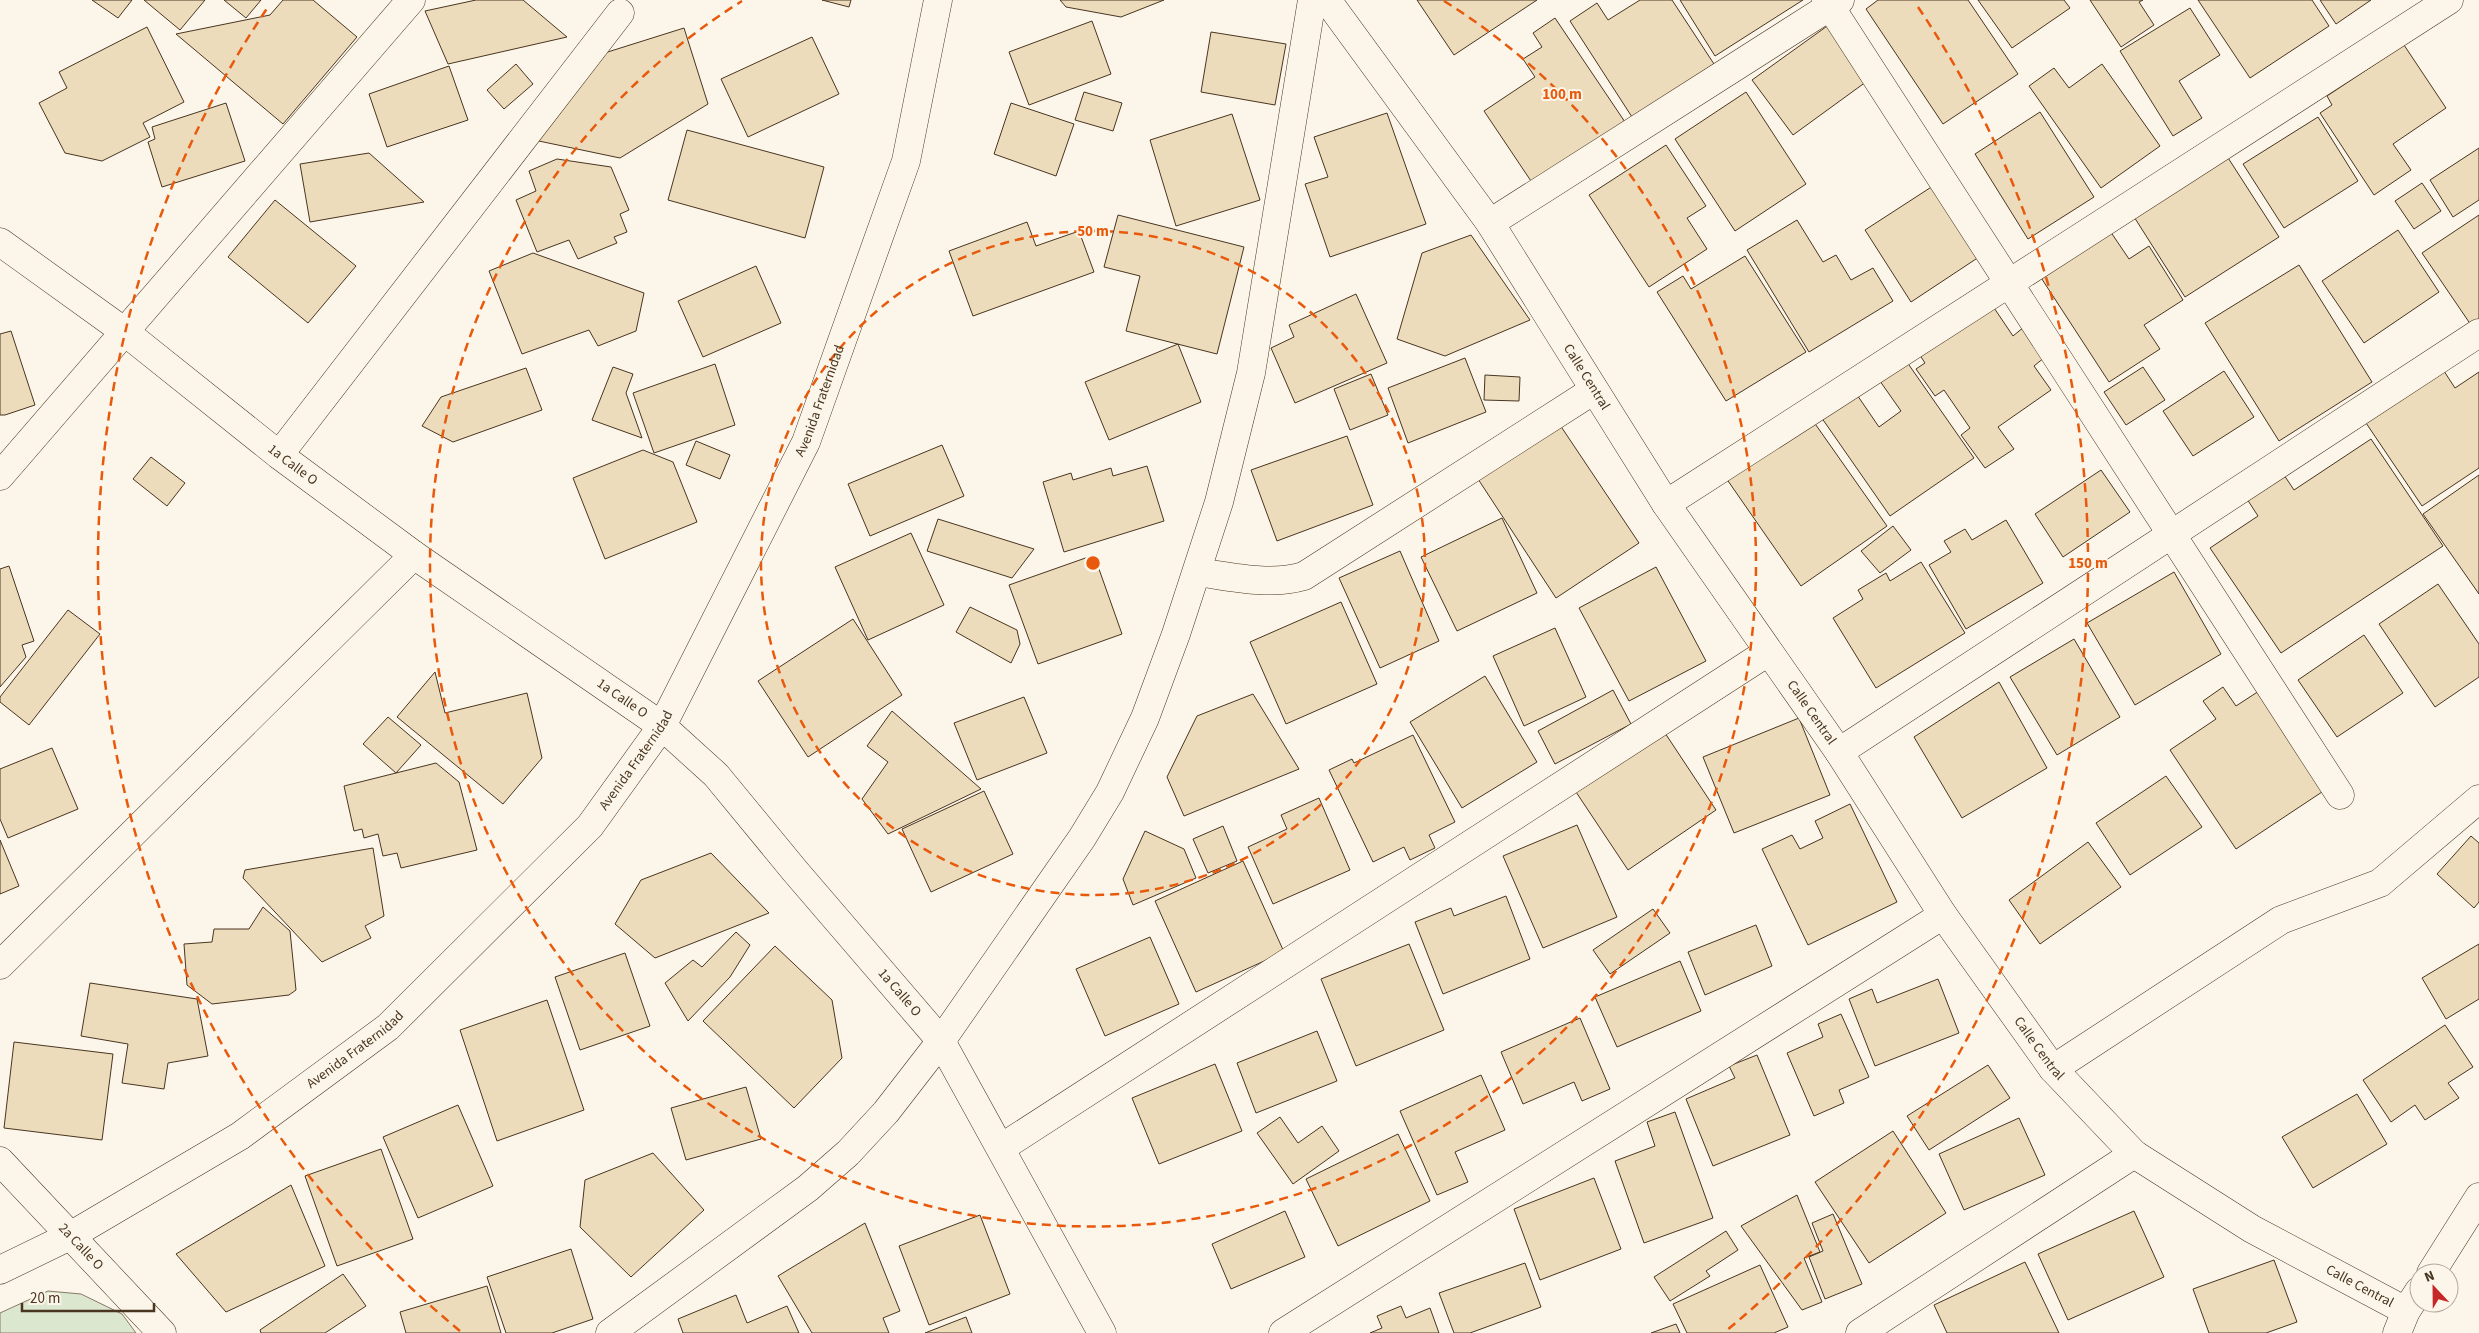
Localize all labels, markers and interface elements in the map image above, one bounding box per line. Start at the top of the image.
text: 100 m [1542,84,1582,105]
text: 50 m [1077,221,1109,242]
street label: Calle Central [1558,340,1615,414]
street label: Avenida Fraternidad [790,342,850,460]
street label: 1a Calle O [263,440,322,490]
text: 150 m [2068,553,2108,574]
centre of rings [1084,554,1102,572]
street label: 1a Calle O [593,674,652,723]
street label: Calle Central [1782,676,1841,749]
street label: Avenida Fraternidad [594,707,678,815]
street label: 1a Calle O [873,964,926,1021]
street label: Avenida Fraternidad [303,1006,409,1094]
street label: Calle Central [2009,1013,2069,1085]
street label: 2a Calle O [54,1219,108,1275]
street label: Calle Central [2322,1260,2398,1313]
north arrow [2409,1263,2459,1313]
text: N [2421,1266,2438,1288]
scale bar [22,1280,155,1312]
text: 20 m [30,1288,60,1309]

